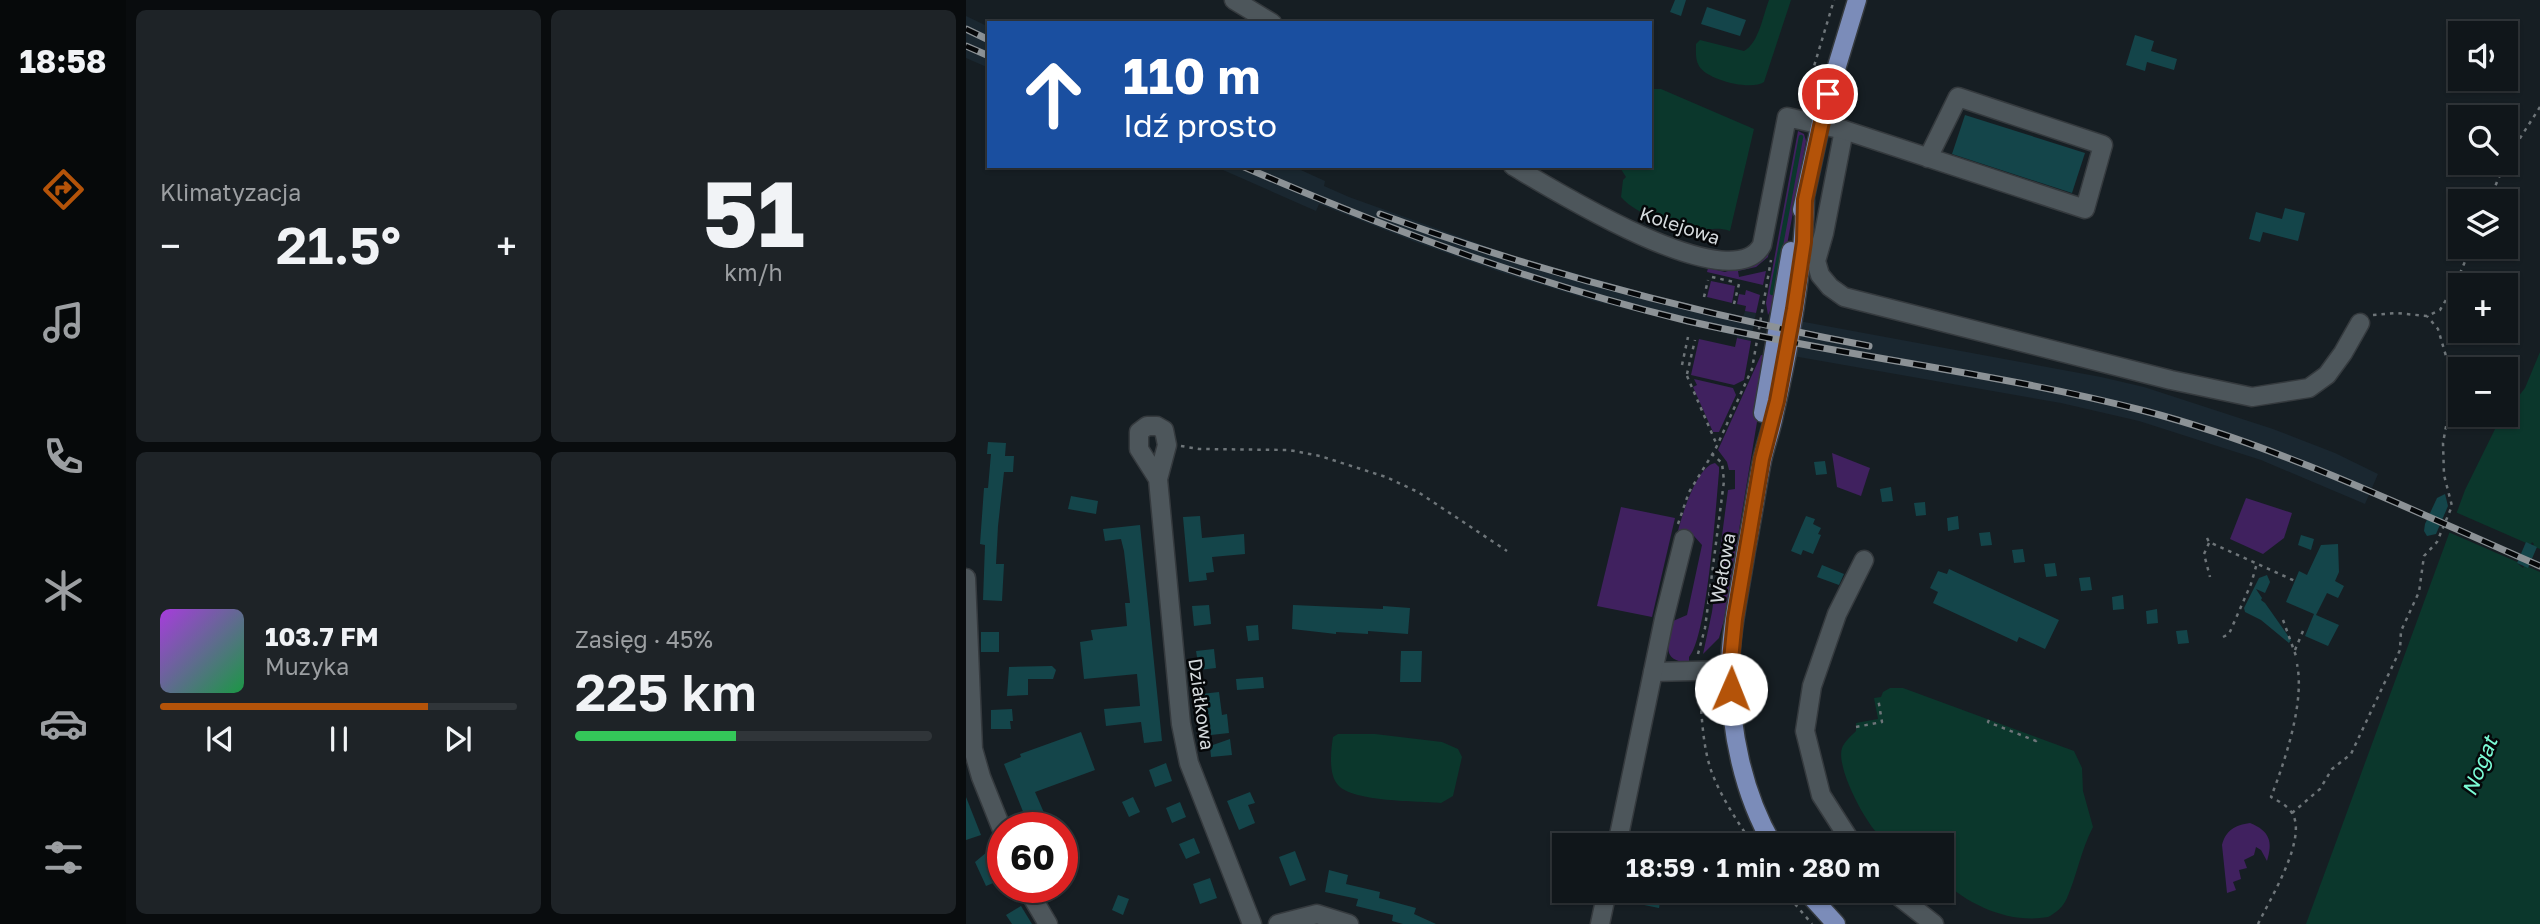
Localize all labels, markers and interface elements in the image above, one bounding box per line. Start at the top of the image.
map controls [2448,21,2518,427]
button: sound [2448,21,2518,91]
text: 18:58 [19,42,107,80]
text: 110 m [1123,46,1260,105]
icon: ahead [1008,49,1099,140]
pin [1798,64,1858,124]
icon: arrive [1809,75,1847,113]
button: search [2448,105,2518,175]
text: Idź prosto [1123,106,1277,144]
text: 51 [702,158,805,267]
icon: directions [39,165,88,214]
text: Klimatyzacja [160,178,301,206]
button: layers [2448,189,2518,259]
street label: Kolejowa [1637,201,1723,249]
text: 21.5° [276,213,401,275]
text: − [160,223,181,268]
text: + [496,223,517,268]
text: km/h [724,258,783,286]
button: + [2448,273,2518,343]
icon: music [39,298,88,347]
button: − [2448,357,2518,427]
icon: phone [39,432,88,481]
street label: Wałowa [1704,531,1740,605]
icon: climate [39,566,88,615]
text: 103.7 FM [265,621,379,652]
text: Zasięg · 45% [575,625,713,653]
text: Muzyka [265,652,349,680]
position arrow [1694,652,1768,726]
street label: Działkowa [1184,657,1220,751]
text: 225 km [575,660,757,722]
icon: car [39,699,88,748]
icon: previous [201,720,239,758]
icon: pause [320,720,358,758]
icon: next [439,720,477,758]
water label: Nogat [2455,730,2504,799]
speed limit sign: 60 [987,812,1078,903]
icon: filters [39,833,88,882]
text: 18:59 · 1 min · 280 m [1626,852,1880,883]

